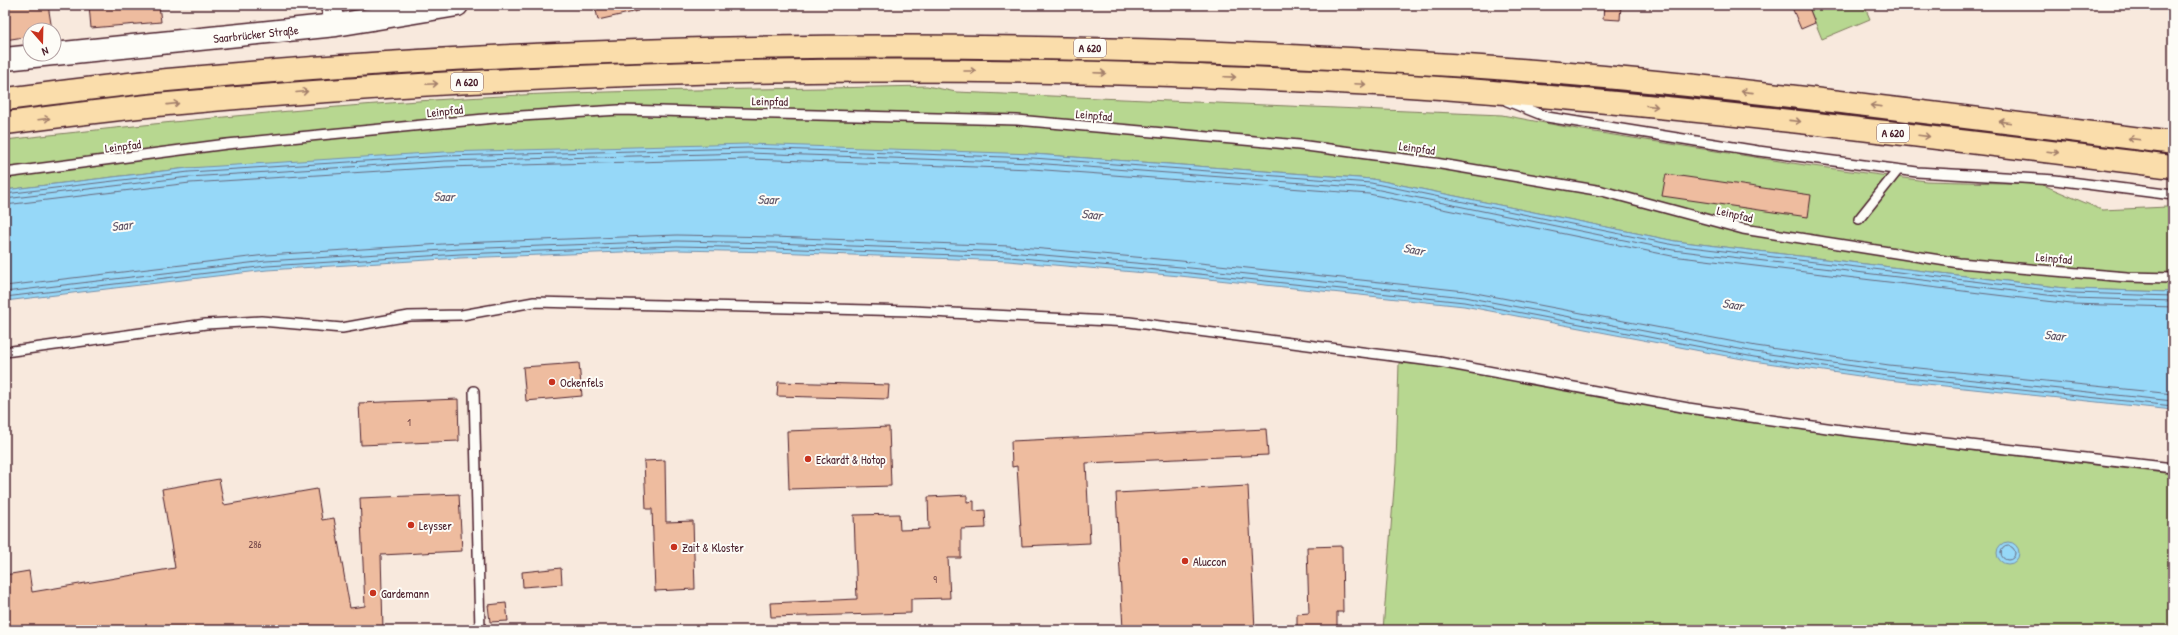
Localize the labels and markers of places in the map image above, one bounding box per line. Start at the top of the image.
place label: Ockenfels [560,374,604,391]
marker: Ockenfels [547,377,557,387]
place label: Eckardt & Hotop [816,451,886,468]
marker: Eckardt & Hotop [803,454,813,464]
place label: Leysser [419,517,452,534]
marker: Leysser [406,520,416,530]
place label: Zait & Kloster [682,539,744,556]
marker: Zait & Kloster [669,542,679,552]
place label: Aluccon [1193,553,1226,570]
marker: Aluccon [1180,556,1190,566]
place label: Gardemann [381,585,429,602]
marker: Gardemann [368,588,378,598]

